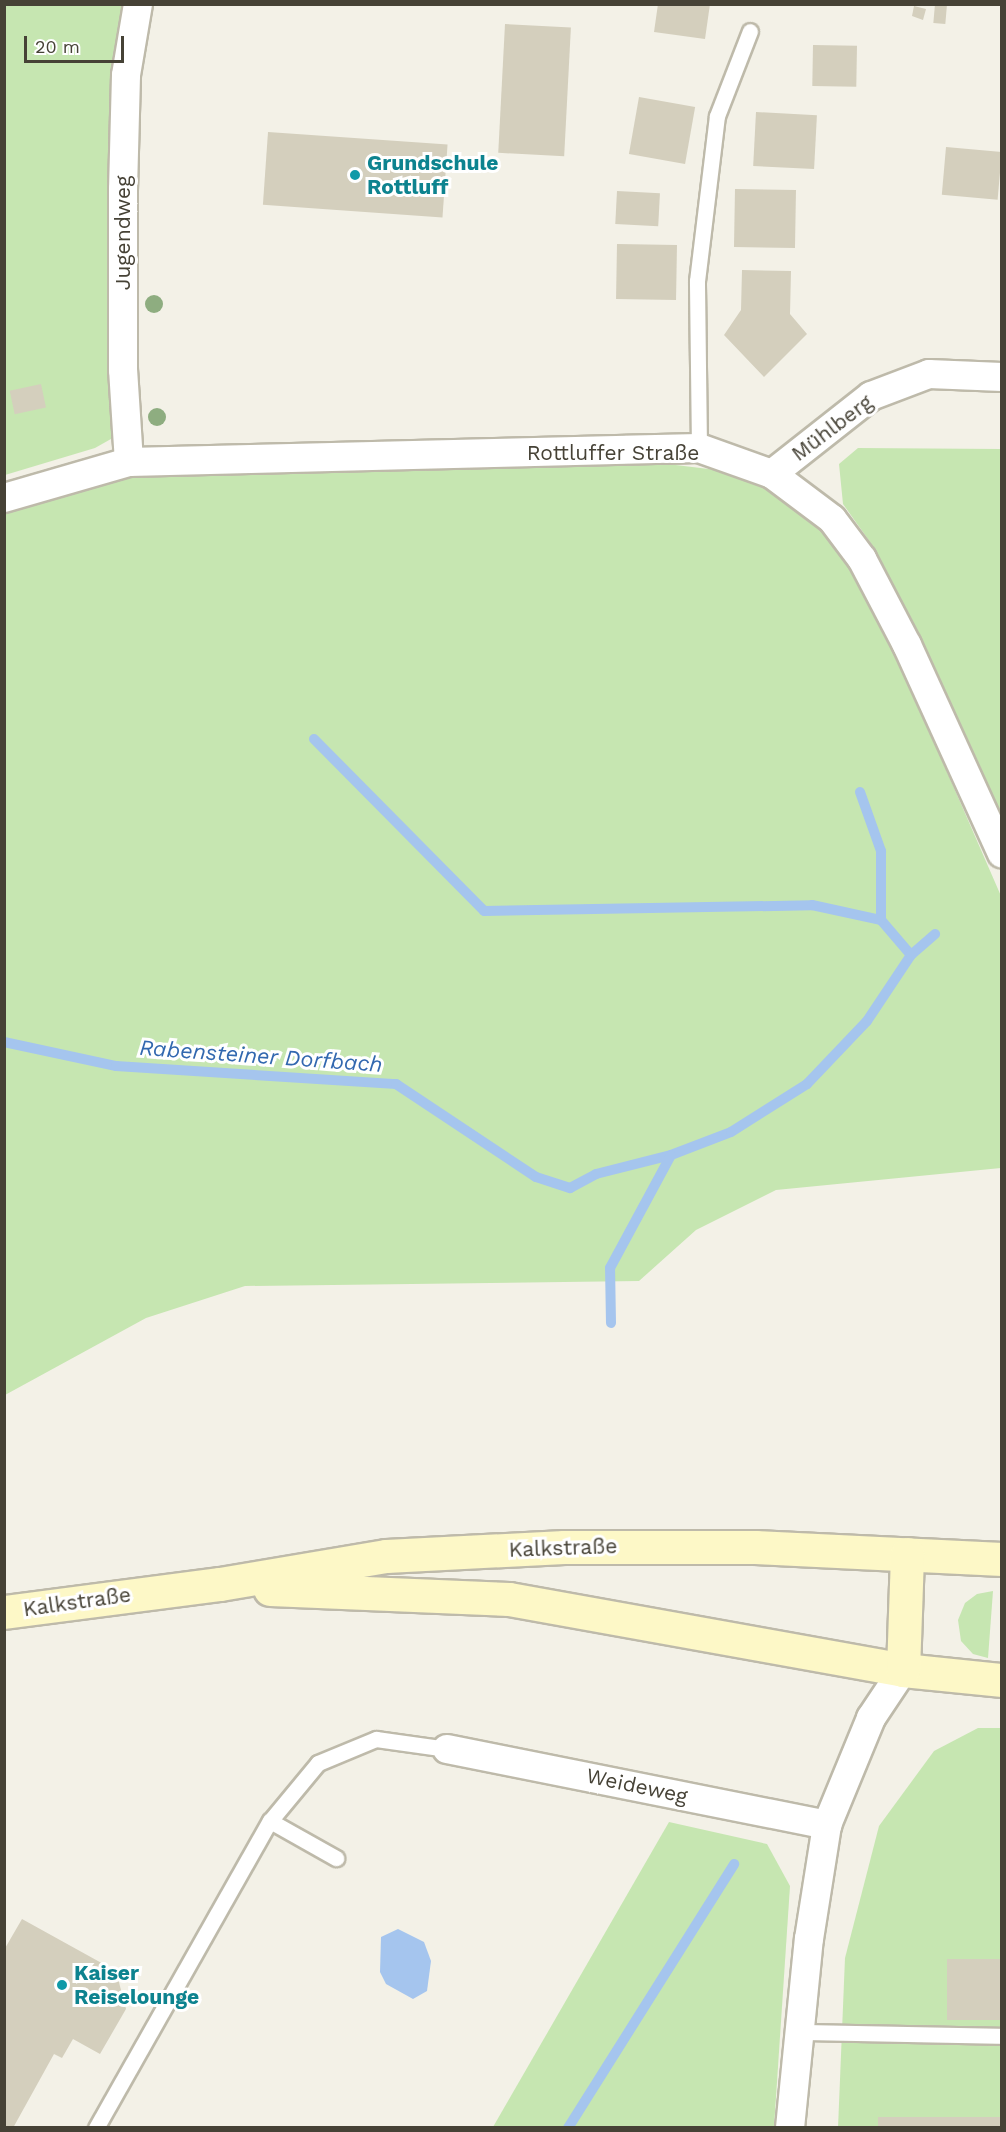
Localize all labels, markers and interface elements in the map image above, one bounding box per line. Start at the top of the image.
scale bar [27,24,128,62]
text: 20 m [35,36,80,57]
place label: Grundschule Rottluff [367,150,498,200]
marker: Grundschule Rottluff [348,168,362,182]
street label: Jugendweg [110,176,136,290]
street label: Mühlberg [787,389,877,467]
street label: Rottluffer Straße [526,440,700,466]
water label: Rabensteiner Dorfbach [138,1034,384,1078]
street label: Kalkstraße [508,1534,618,1562]
street label: Kalkstraße [21,1582,133,1622]
street label: Weideweg [584,1763,690,1809]
place label: Kaiser Reiselounge [74,1960,199,2010]
marker: Kaiser Reiselounge [55,1978,69,1992]

